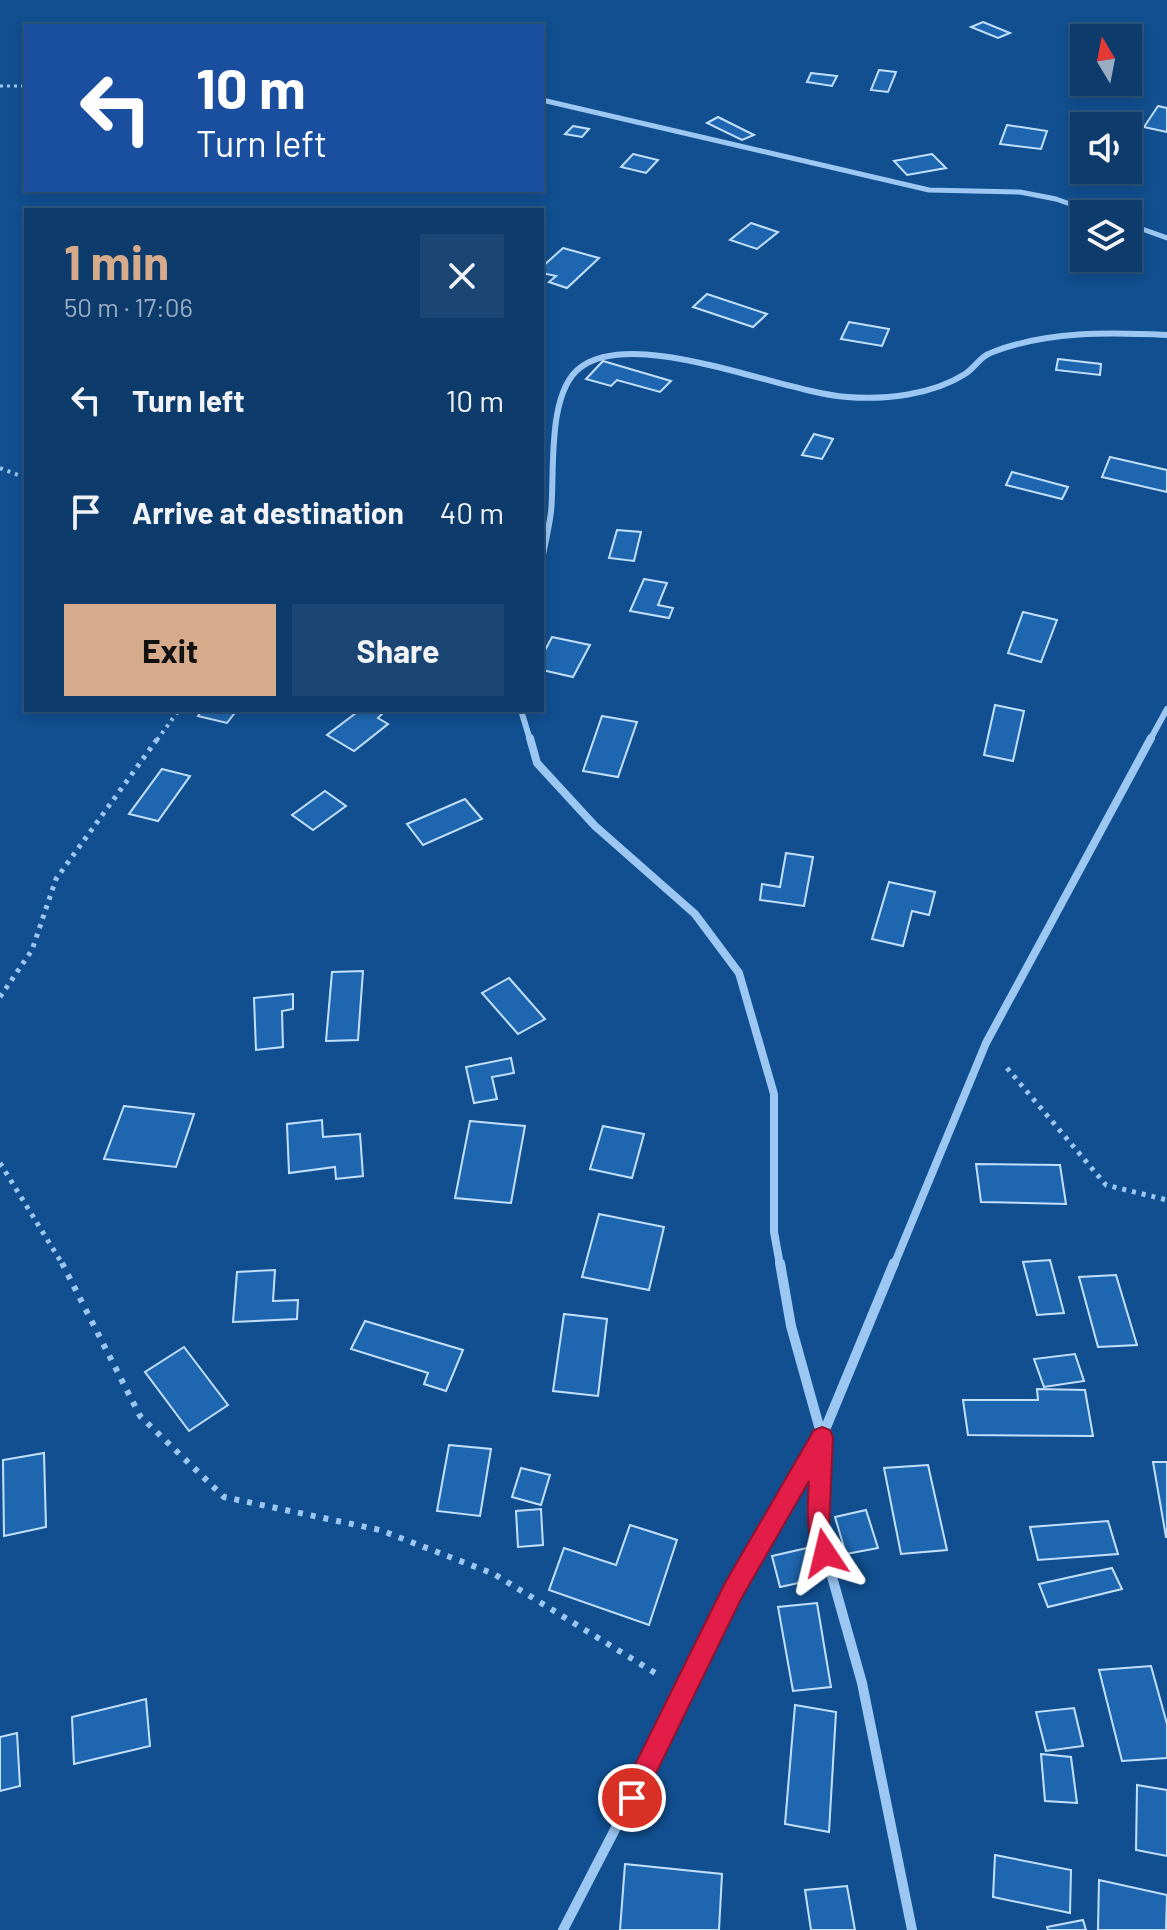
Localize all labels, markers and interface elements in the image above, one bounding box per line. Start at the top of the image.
north arrow [1070,24,1142,96]
map controls [1070,24,1142,272]
text: 10 m [196,53,306,120]
icon: left [64,56,168,160]
button: sound [1070,112,1142,184]
text: Turn left [196,121,327,164]
button: layers [1070,200,1142,272]
text: 1 min [64,232,169,290]
button: close [420,234,504,318]
text: 50 m · 17:06 [64,291,193,322]
icon: left [64,378,108,422]
text: Turn left [132,382,245,418]
text: 10 m [446,382,504,418]
icon: arrive [64,490,108,534]
text: Arrive at destination [132,494,404,530]
text: 40 m [440,494,504,530]
button: Exit [64,604,276,696]
button: Share [292,604,504,696]
position arrow [783,1511,867,1595]
pin [598,1764,666,1832]
icon: arrive [610,1776,654,1820]

